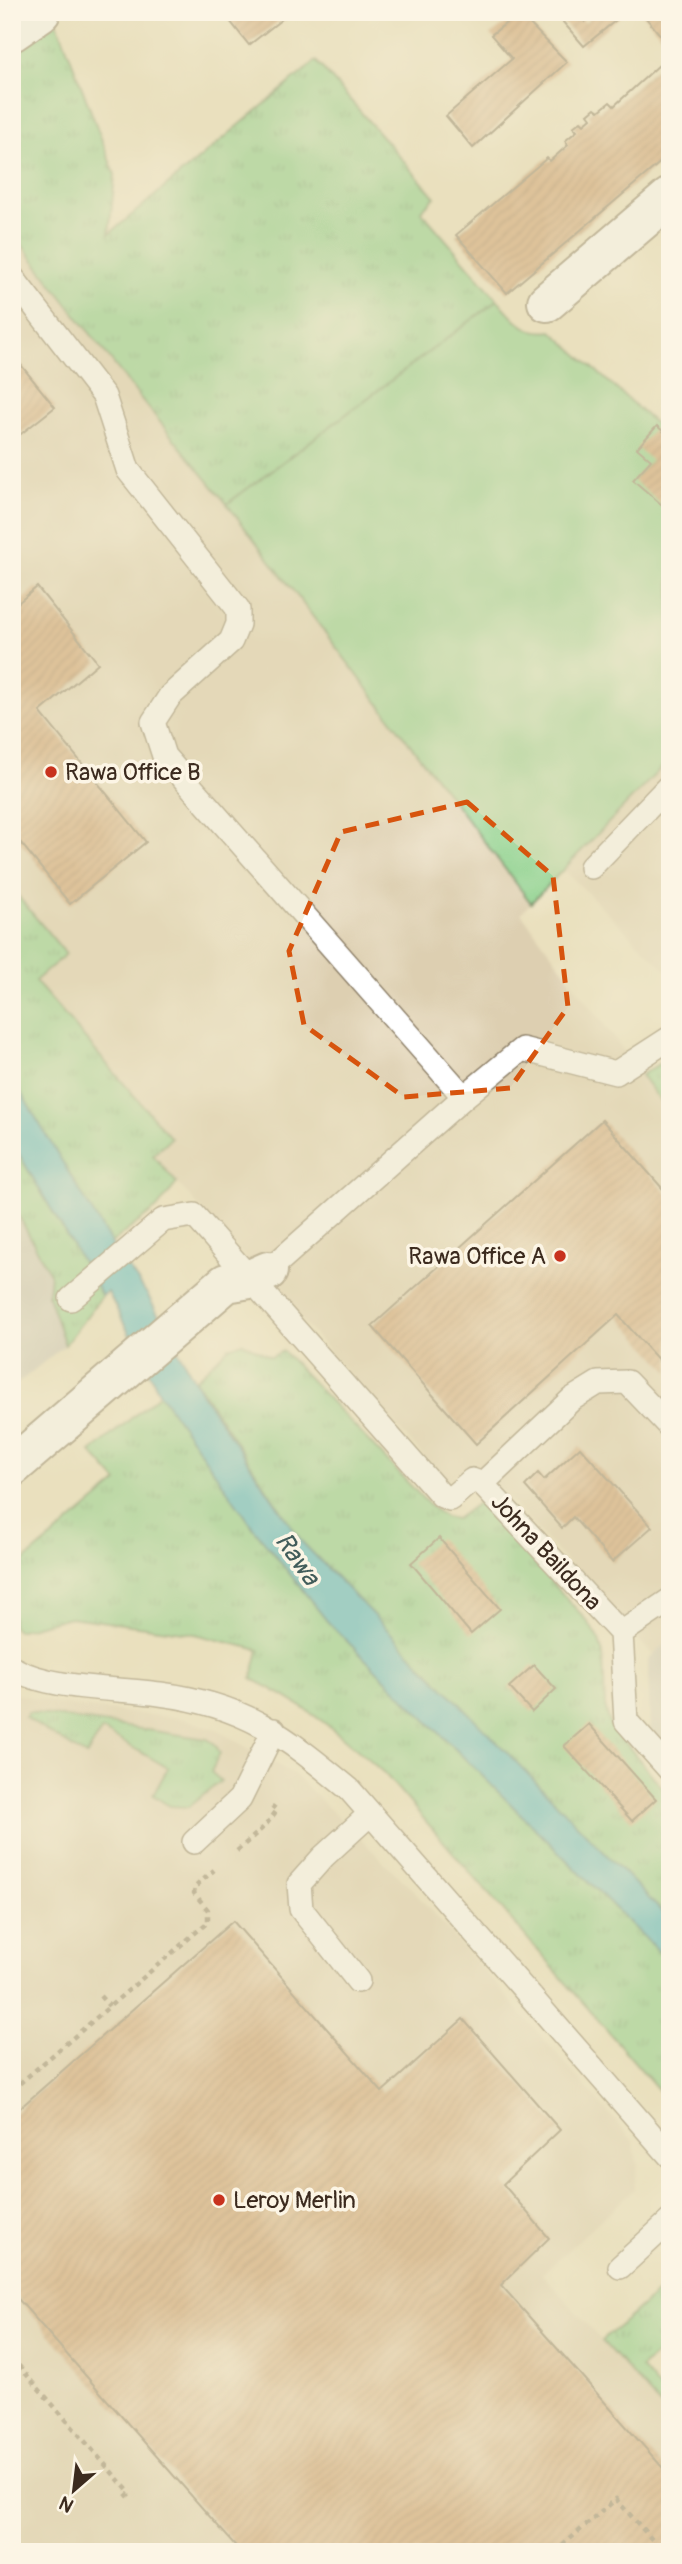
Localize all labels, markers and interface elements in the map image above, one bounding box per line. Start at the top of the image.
place label: Rawa Office B [65,758,201,787]
marker: Rawa Office B [43,764,59,780]
place label: Rawa Office A [408,1242,546,1271]
marker: Rawa Office A [552,1248,568,1264]
street label: Johna Baildona [485,1488,607,1616]
water label: Rawa [268,1527,327,1593]
place label: Leroy Merlin [233,2186,356,2215]
marker: Leroy Merlin [211,2192,227,2208]
north arrow [38,2456,108,2526]
text: N [55,2490,78,2518]

